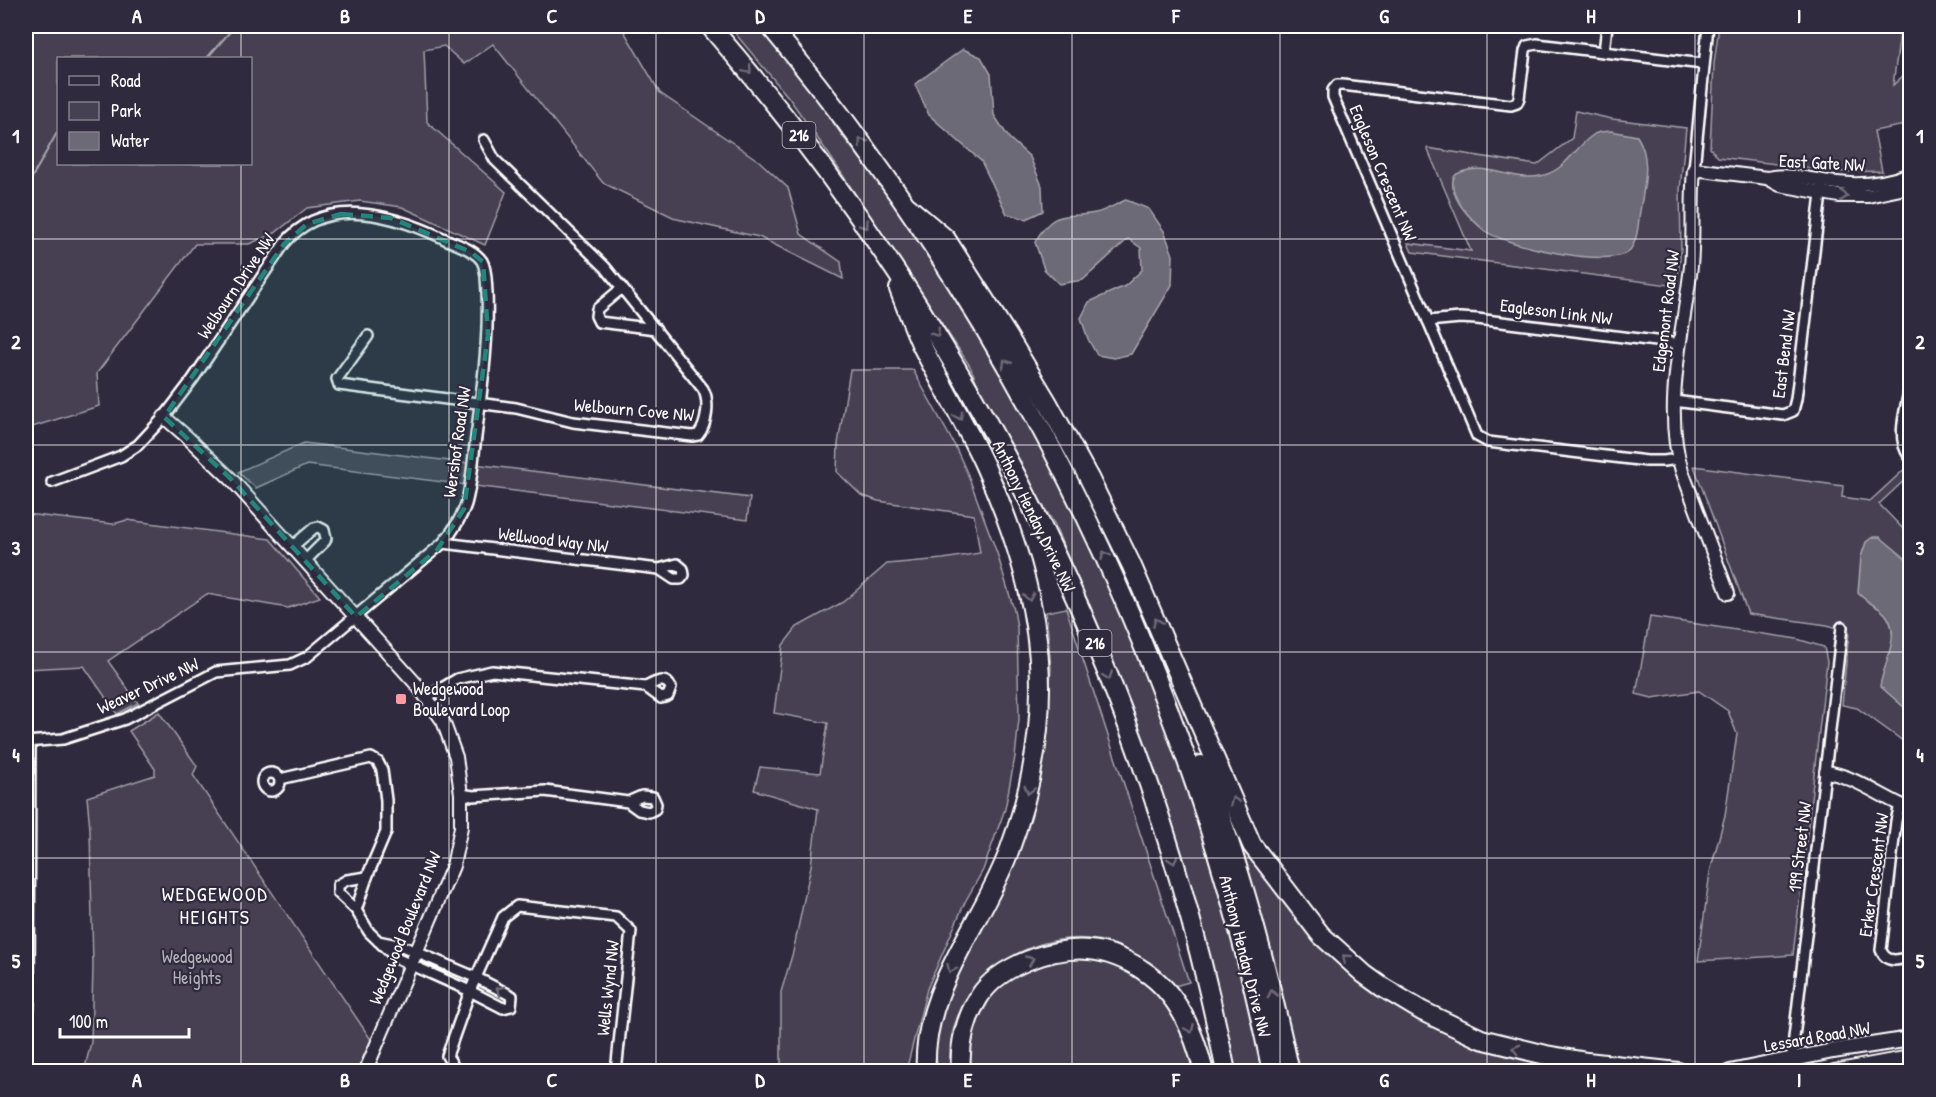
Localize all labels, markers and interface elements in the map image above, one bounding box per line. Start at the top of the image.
text: A [132,2,142,29]
text: B [340,2,350,29]
text: C [547,2,558,29]
text: D [755,2,765,29]
text: E [964,2,973,29]
text: F [1171,2,1181,29]
text: G [1379,2,1389,29]
text: H [1586,2,1596,29]
text: I [1797,2,1801,29]
legend [57,57,252,165]
one-way arrow [741,63,752,74]
text: Road [111,68,141,93]
text: Park [111,98,142,123]
street label: Eagleson Crescent NW [1344,101,1423,245]
text: 1 [12,122,20,149]
road number: 216 [782,122,816,148]
text: 1 [1916,122,1924,149]
text: Water [111,128,149,153]
one-way arrow [858,138,869,149]
street label: East Gate NW [1778,148,1866,177]
one-way arrow [1840,189,1849,202]
one-way arrow [858,219,869,230]
street label: Welbourn Drive NW [191,228,280,344]
street label: Edgemont Road NW [1646,249,1685,373]
street label: Eagleson Link NW [1499,292,1613,331]
street label: East Bend NW [1766,308,1801,399]
one-way arrow [929,327,941,337]
text: 2 [11,328,21,355]
text: 2 [1915,328,1925,355]
one-way arrow [1002,359,1013,369]
street label: Wershof Road NW [436,385,477,499]
street label: Welbourn Cove NW [573,392,695,427]
one-way arrow [952,410,963,421]
street label: Anthony Henday Drive NW [987,436,1082,596]
street label: Wellwood Way NW [497,520,609,559]
text: 3 [12,534,21,561]
text: 3 [1916,534,1925,561]
one-way arrow [1100,550,1112,561]
one-way arrow [1023,592,1035,602]
one-way arrow [1152,617,1164,628]
road number: 216 [1078,630,1112,656]
street label: Weaver Drive NW [93,651,203,720]
one-way arrow [1101,670,1114,681]
place label: Wedgewood Boulevard Loop [413,676,510,722]
marker: Wedgewood Boulevard Loop [394,692,408,706]
text: 4 [12,741,20,768]
text: 4 [1916,741,1924,768]
one-way arrow [1023,785,1036,795]
one-way arrow [1229,796,1241,807]
street label: 199 Street NW [1782,800,1817,893]
street label: Erker Crescent NW [1852,811,1895,938]
street label: Wedgewood Boulevard NW [362,848,447,1008]
one-way arrow [1166,854,1178,865]
street label: Anthony Henday Drive NW [1213,872,1278,1039]
district label: WEDGEWOOD HEIGHTS [162,880,268,930]
street label: Wells Wynd NW [590,939,625,1037]
park label: Wedgewood Heights [162,944,232,990]
text: 5 [12,947,21,974]
text: 5 [1916,947,1925,974]
one-way arrow [1342,954,1353,965]
one-way arrow [1024,955,1035,967]
one-way arrow [946,962,958,973]
one-way arrow [496,986,507,997]
one-way arrow [1267,989,1280,999]
scale bar [60,1001,189,1039]
text: 100 m [69,1009,108,1034]
street label: Lessard Road NW [1762,1015,1872,1058]
one-way arrow [1183,1023,1195,1034]
one-way arrow [1511,1043,1521,1056]
text: A [132,1066,142,1093]
text: B [340,1066,350,1093]
text: C [547,1066,558,1093]
text: D [755,1066,765,1093]
text: E [964,1066,973,1093]
text: F [1171,1066,1181,1093]
text: G [1379,1066,1389,1093]
text: H [1586,1066,1596,1093]
text: I [1797,1066,1801,1093]

